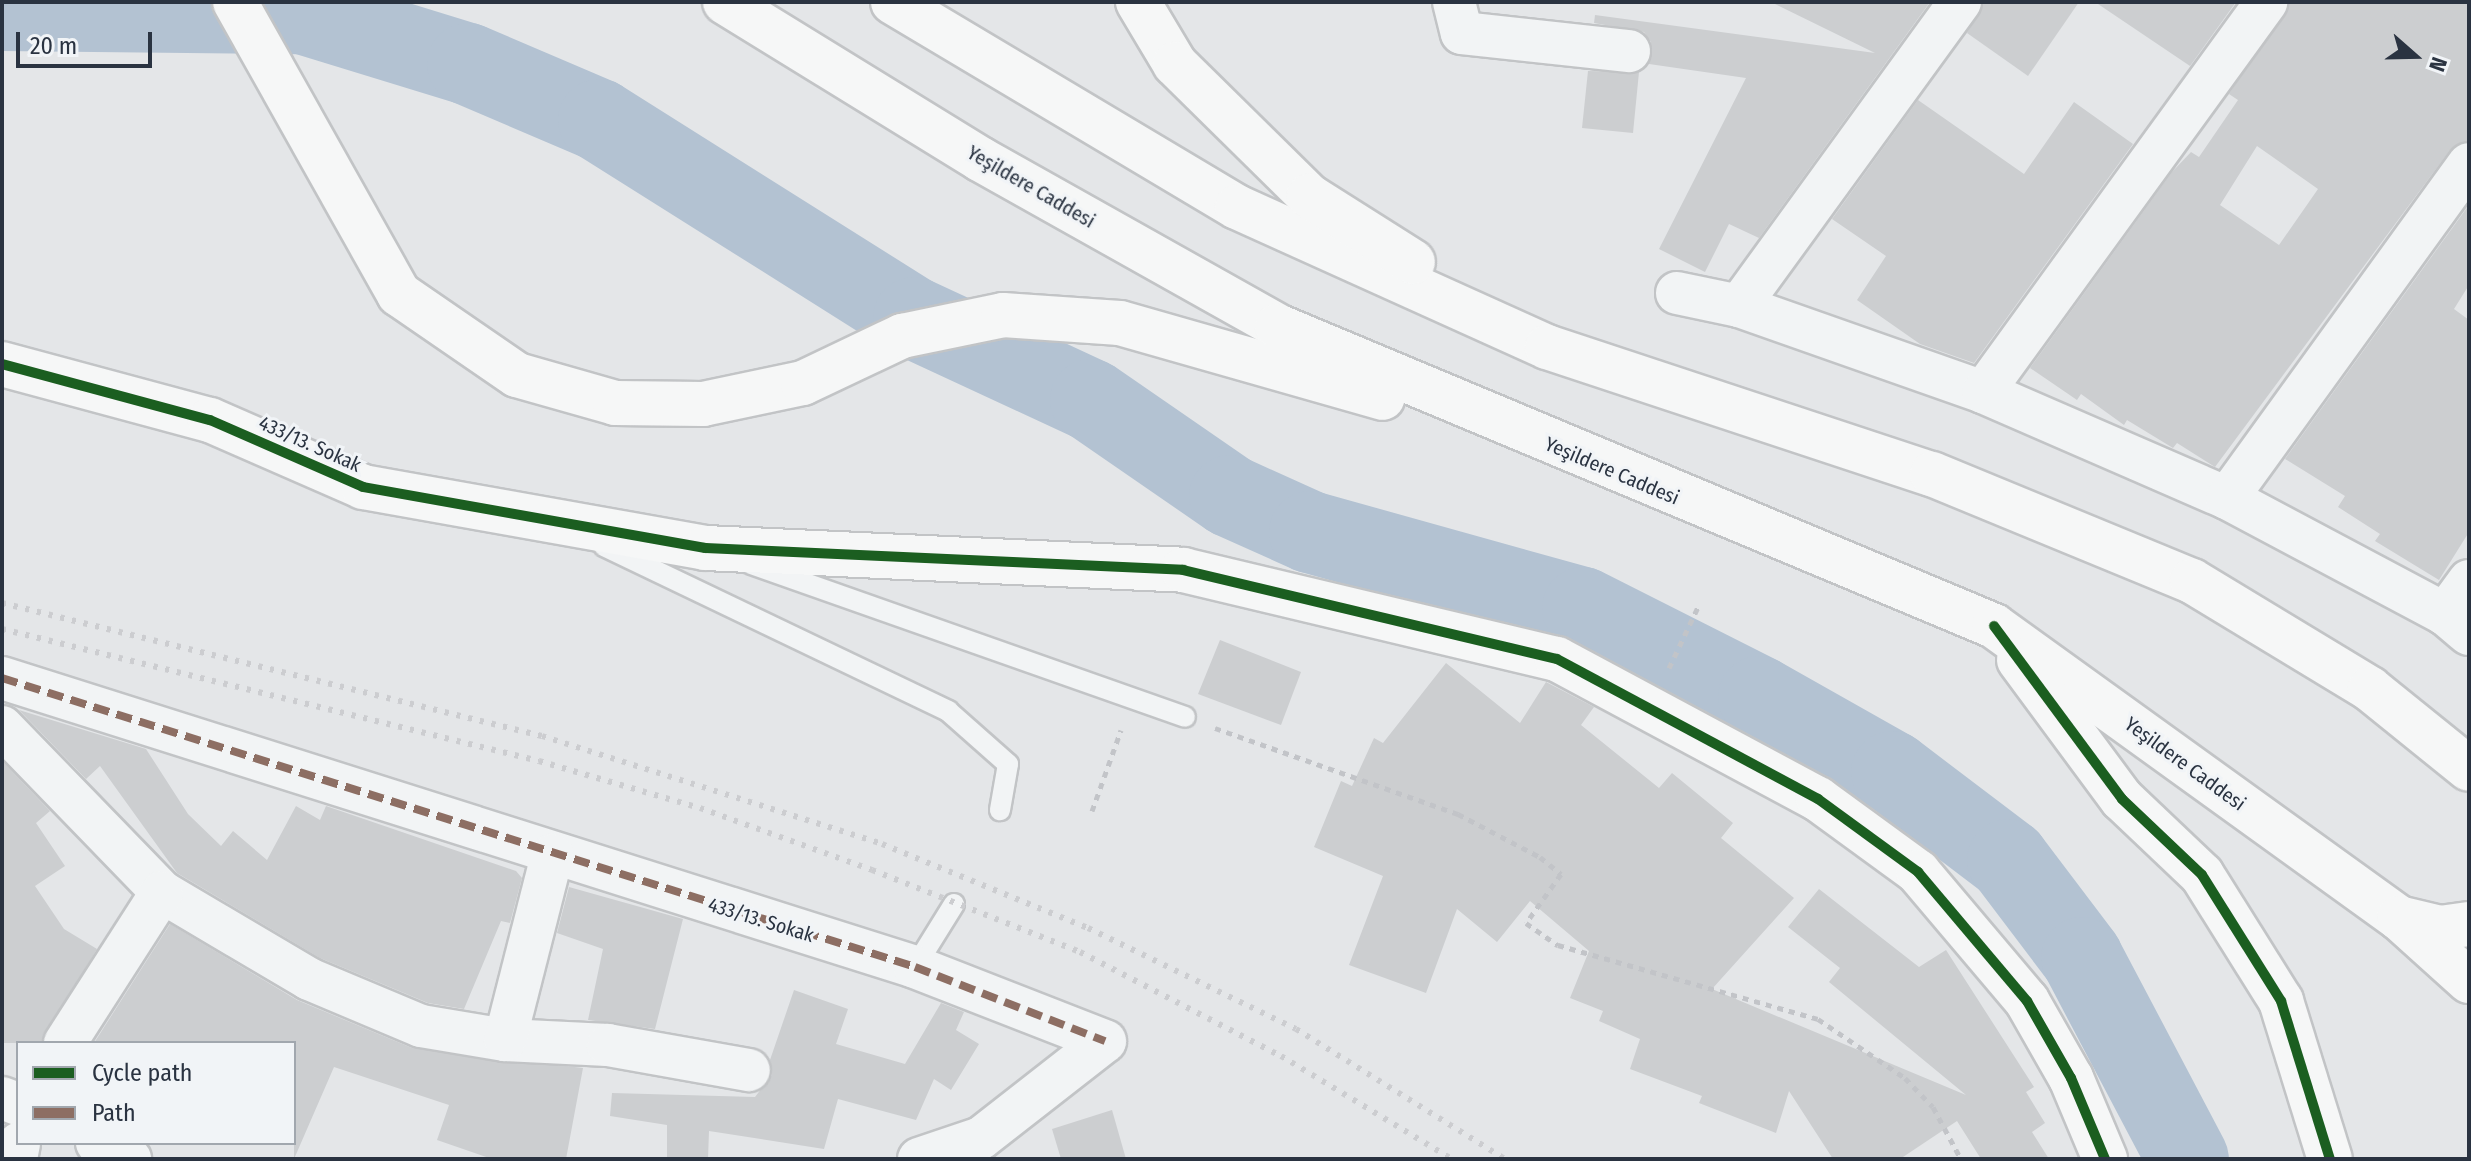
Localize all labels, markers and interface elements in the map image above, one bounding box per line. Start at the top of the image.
scale bar [20,16,156,66]
north arrow [2375,16,2455,96]
text: 20 m [30,32,77,60]
text: N [2423,54,2453,75]
street label: Yeşildere Caddesi [963,141,1099,233]
street label: 433/13. Sokak [255,411,365,477]
street label: Yeşildere Caddesi [1541,432,1683,510]
street label: Yeşildere Caddesi [2120,712,2250,816]
street label: 433/13. Sokak [705,893,817,947]
legend [16,1041,296,1145]
text: Cycle path [92,1059,192,1087]
text: Path [92,1099,136,1127]

